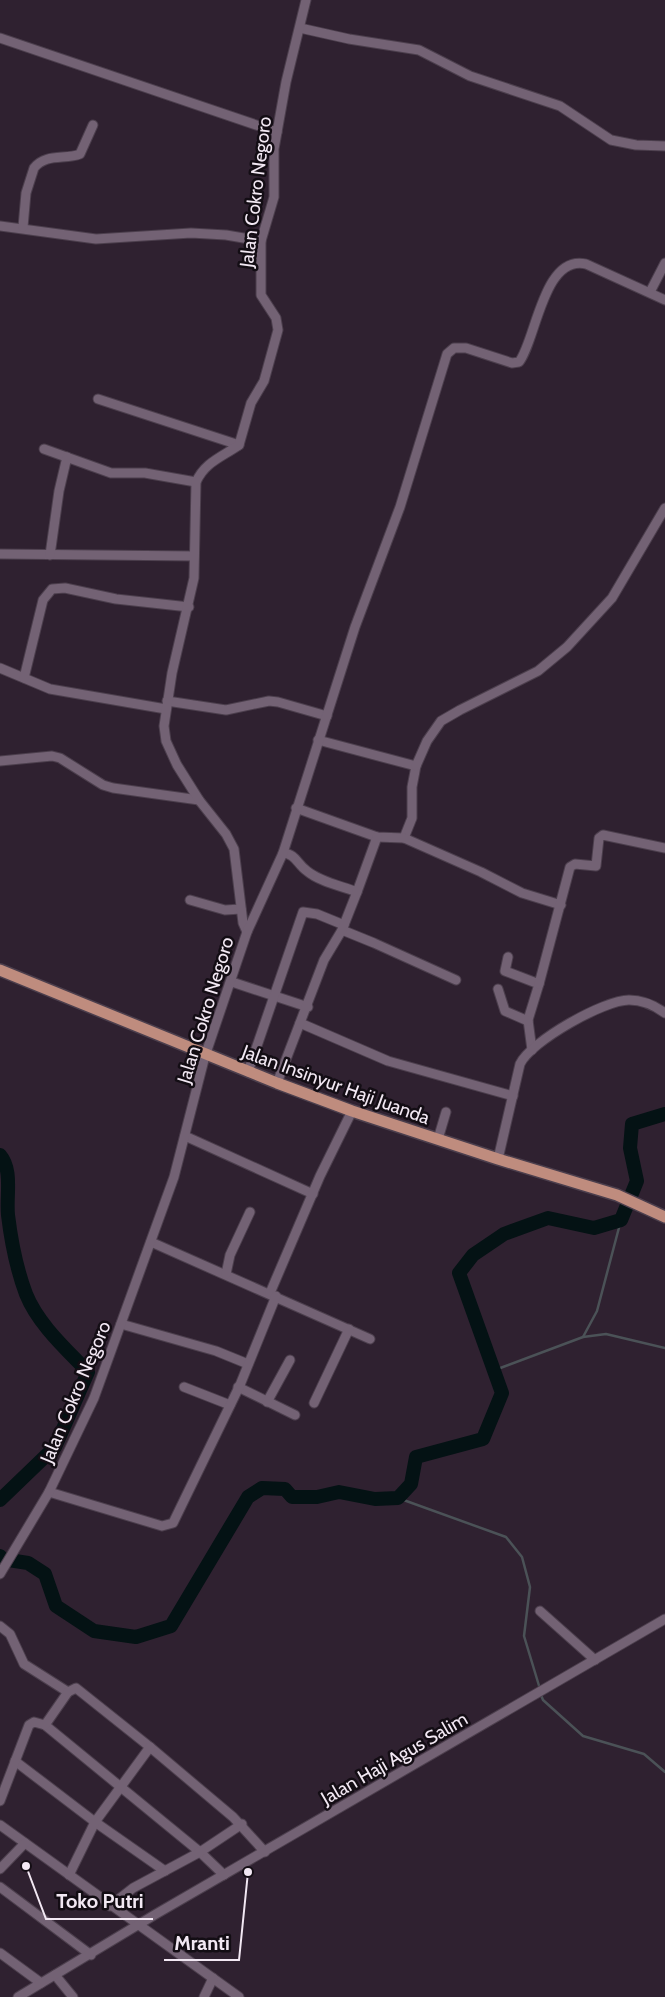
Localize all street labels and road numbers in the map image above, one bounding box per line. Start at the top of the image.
street label: Jalan Cokro Negoro [235,115,276,270]
street label: Jalan Cokro Negoro [172,934,239,1087]
street label: Jalan Insinyur Haji Juanda [238,1039,433,1129]
street label: Jalan Cokro Negoro [35,1318,116,1468]
street label: Jalan Haji Agus Salim [316,1707,472,1810]

